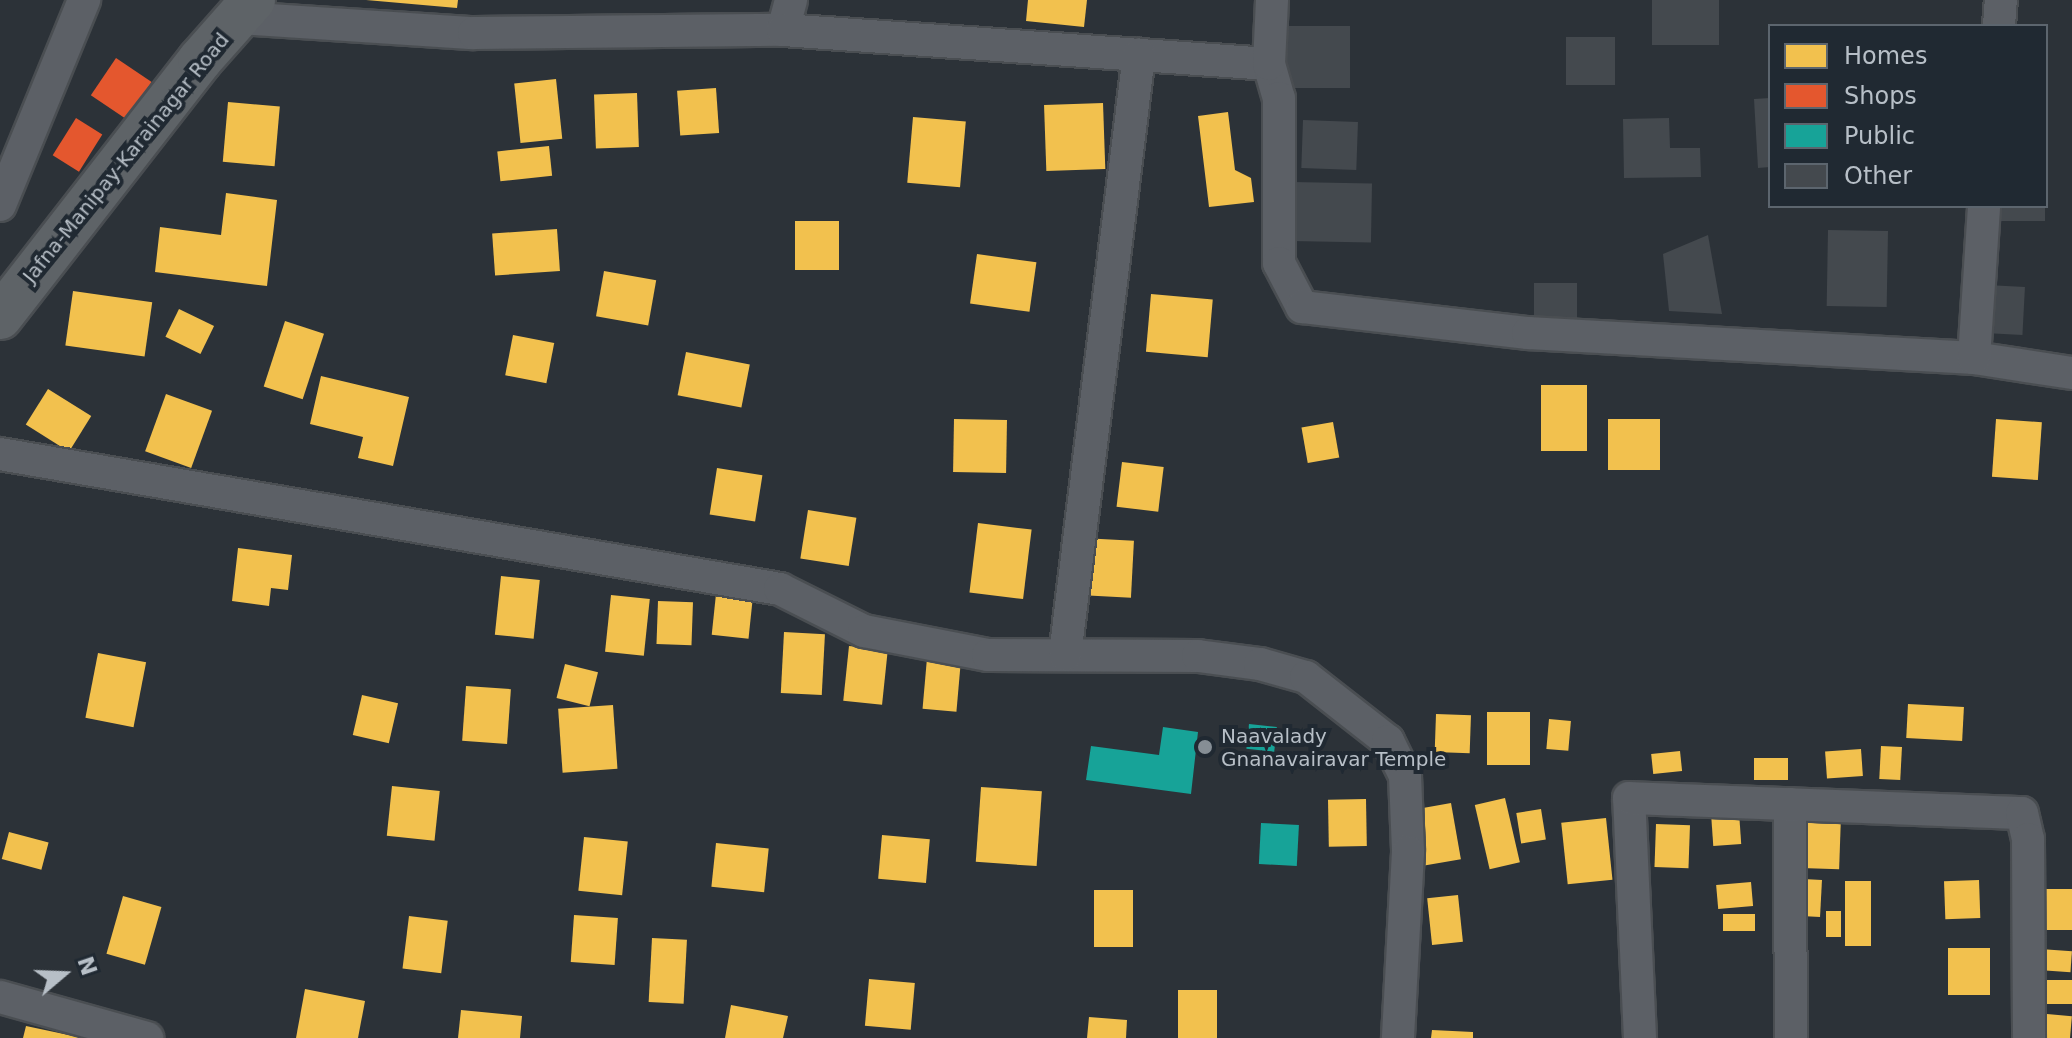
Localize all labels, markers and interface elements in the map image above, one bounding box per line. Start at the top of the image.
legend [1768,24,2048,208]
street label: Jafna-Manipay-Karainagar Road [18,28,234,288]
text: Homes [1844,42,1927,70]
text: Shops [1844,82,1917,110]
text: Public [1844,122,1915,150]
text: Other [1844,162,1912,190]
place label: Naavalady Gnanavairavar Temple [1221,724,1446,771]
marker: Naavalady Gnanavairavar Temple [1196,738,1214,756]
north arrow [24,934,104,1014]
text: N [72,953,102,979]

